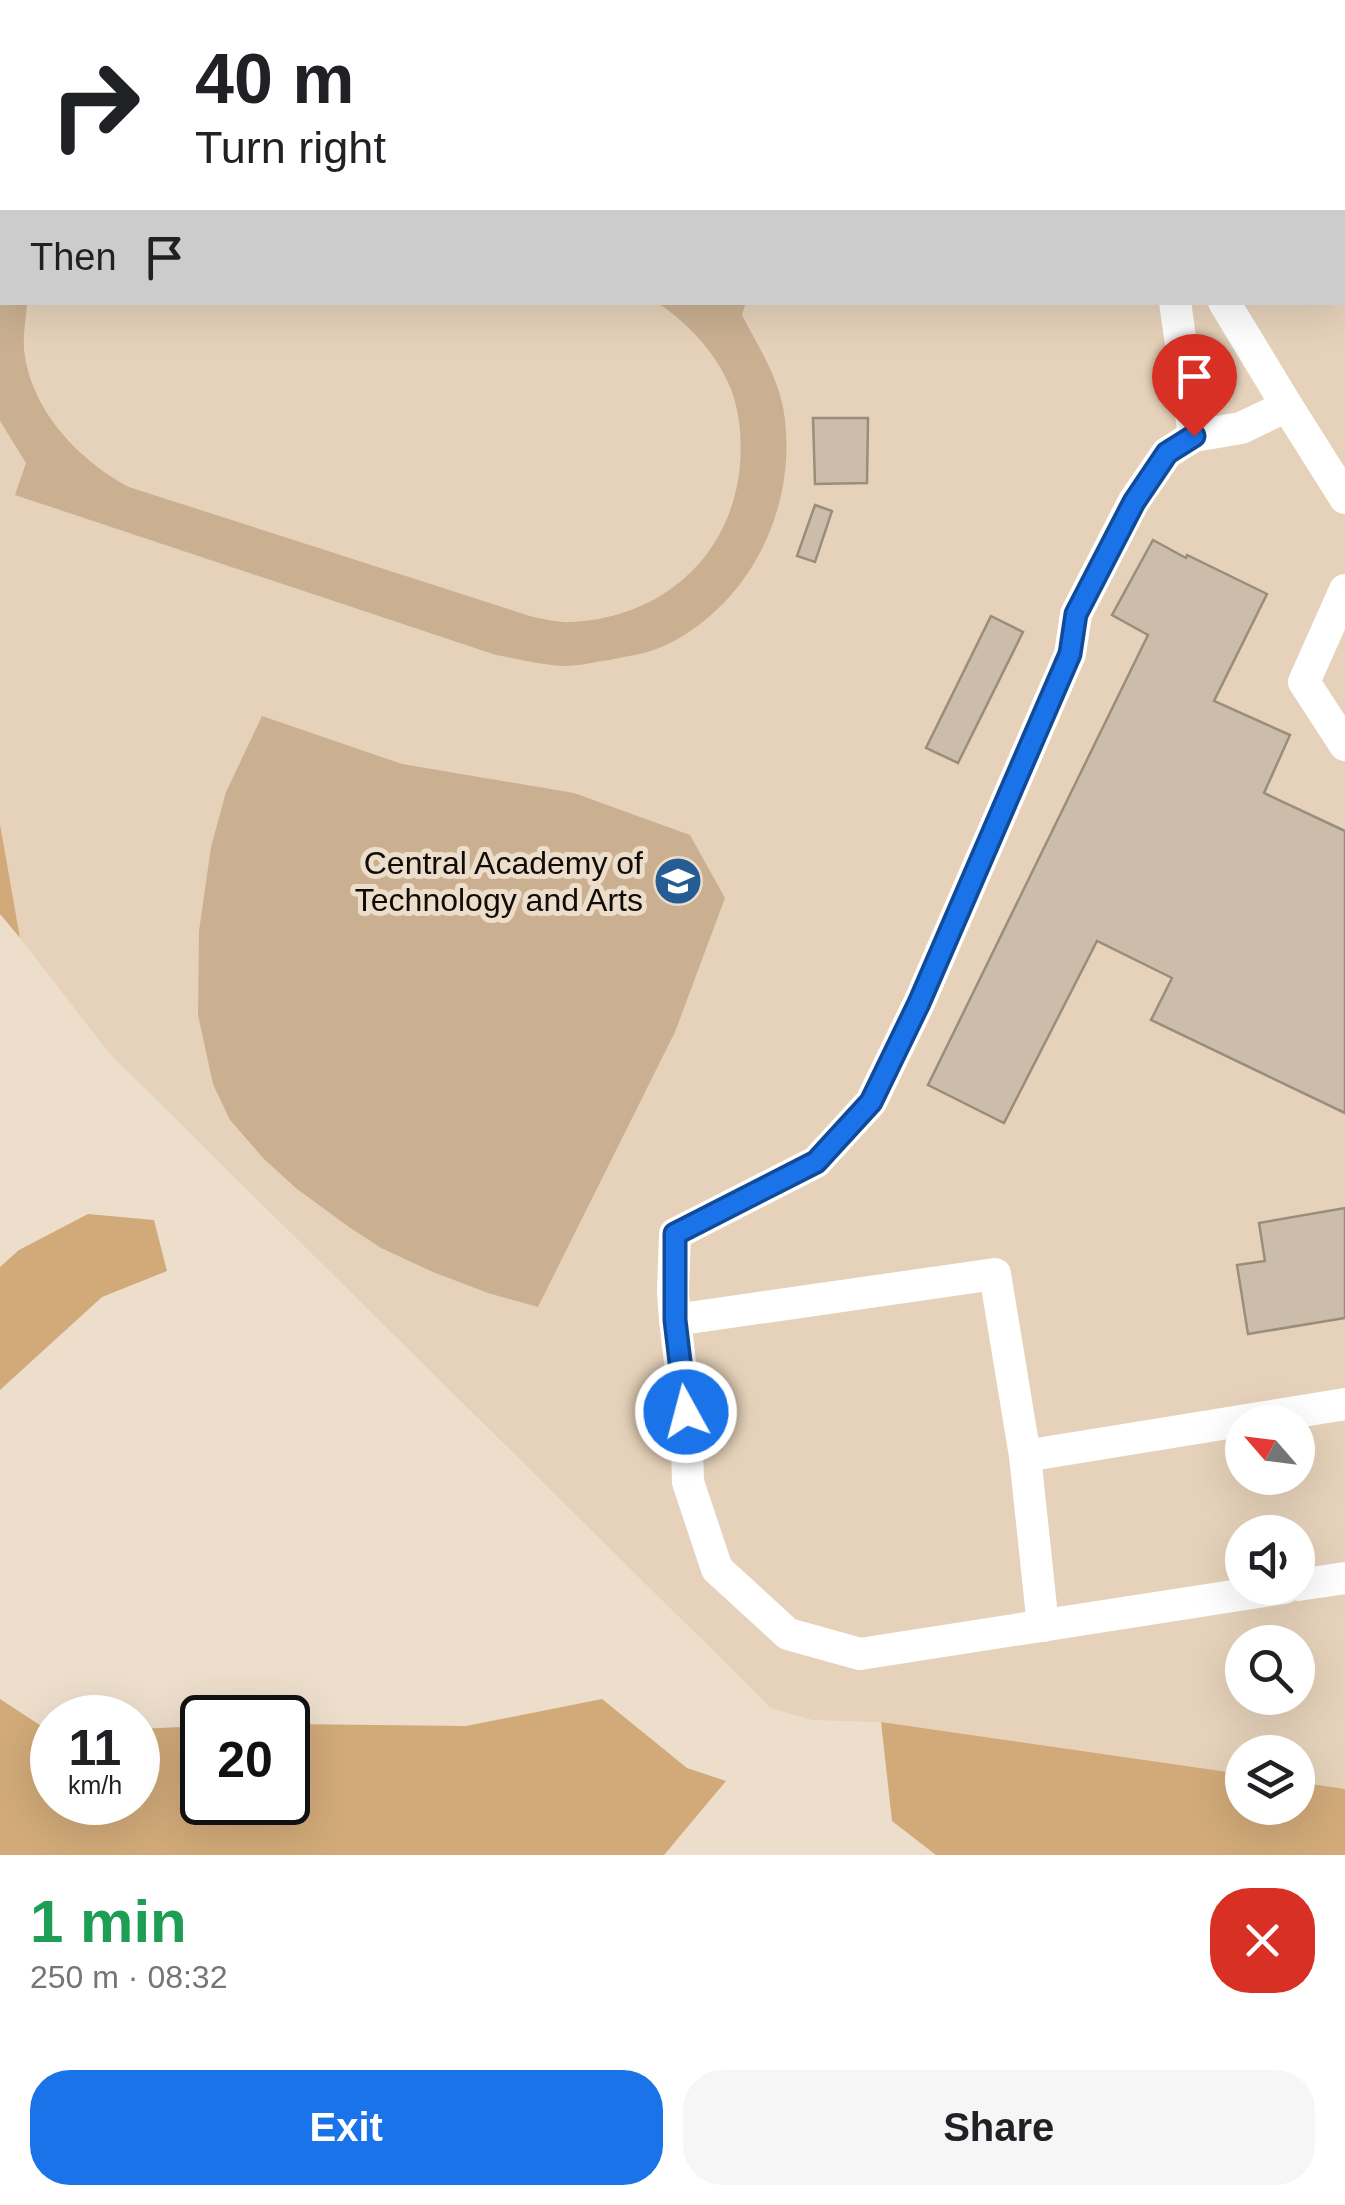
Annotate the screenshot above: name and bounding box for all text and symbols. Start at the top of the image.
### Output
icon: right [30,40,160,170]
text: 40 m [195,40,355,118]
text: Turn right [195,122,386,173]
icon: arrive [137,230,192,285]
text: Then [30,236,117,278]
pin [1152,334,1237,437]
icon: arrive [1167,349,1222,404]
place label: Central Academy of Technology and Arts [355,845,643,918]
school or university icon: Central Academy of Technology and Arts [652,855,704,907]
position arrow [634,1360,738,1464]
north arrow [1225,1405,1315,1495]
map controls [1225,1405,1315,1825]
button: sound [1225,1515,1315,1605]
button: search [1225,1625,1315,1715]
speed limit sign: 20 [180,1695,310,1825]
text: 11 [69,1720,121,1776]
button: layers [1225,1735,1315,1825]
text: km/h [68,1771,122,1799]
text: 1 min [30,1888,187,1955]
button: close [1210,1888,1315,1993]
text: 250 m · 08:32 [30,1959,227,1995]
button: Exit [30,2070,663,2185]
button: Share [683,2070,1315,2185]

